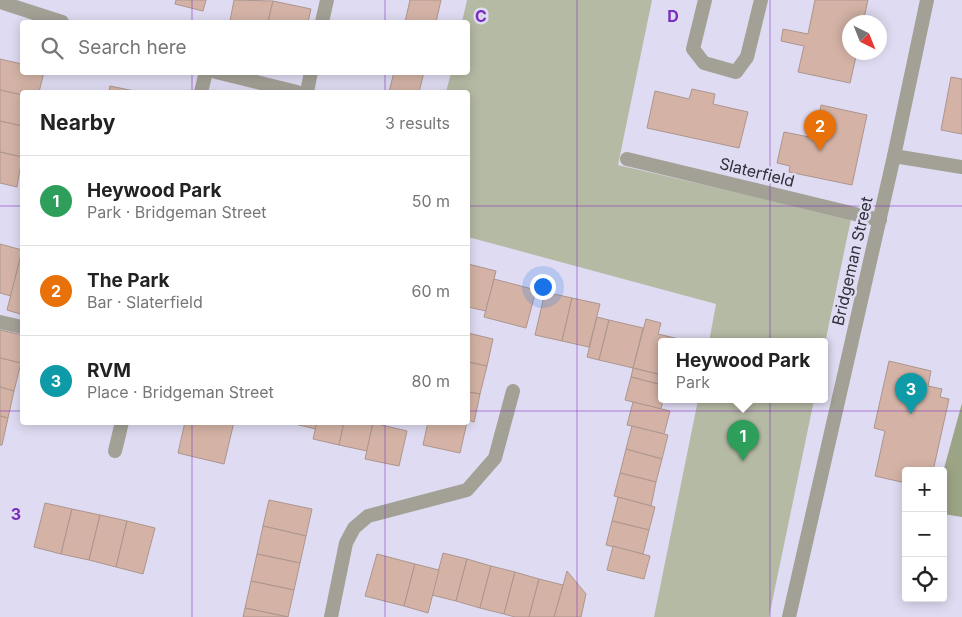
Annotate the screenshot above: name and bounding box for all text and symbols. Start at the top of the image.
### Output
text: C [475,6,487,26]
text: D [667,6,679,26]
north arrow [842,15,887,60]
search box [20,20,470,75]
icon: search [38,34,66,62]
text: Search here [78,36,187,59]
text: Nearby [40,110,115,135]
pin: 2 [804,110,836,151]
text: 3 results [385,113,450,133]
street label: Slaterfield [717,153,797,191]
text: Heywood Park [87,179,221,202]
text: 1 [53,191,59,211]
text: 50 m [412,191,450,211]
street label: Bridgeman Street [827,195,877,327]
text: Park · Bridgeman Street [87,202,267,222]
text: The Park [87,269,170,292]
your location [530,274,556,300]
text: 2 [51,281,61,301]
text: 60 m [411,281,450,301]
text: Bar · Slaterfield [87,292,203,312]
popup [658,338,828,403]
text: Heywood Park [676,349,810,372]
text: RVM [87,359,131,382]
text: 3 [51,371,61,391]
text: 80 m [411,371,450,391]
text: Park [676,372,710,392]
pin: 3 [895,373,927,414]
text: Place · Bridgeman Street [87,382,274,402]
pin: 1 [727,420,759,461]
map controls [902,467,947,602]
button: + [902,467,947,512]
text: 3 [11,504,21,524]
button: − [902,512,947,557]
button: locate [902,557,947,602]

